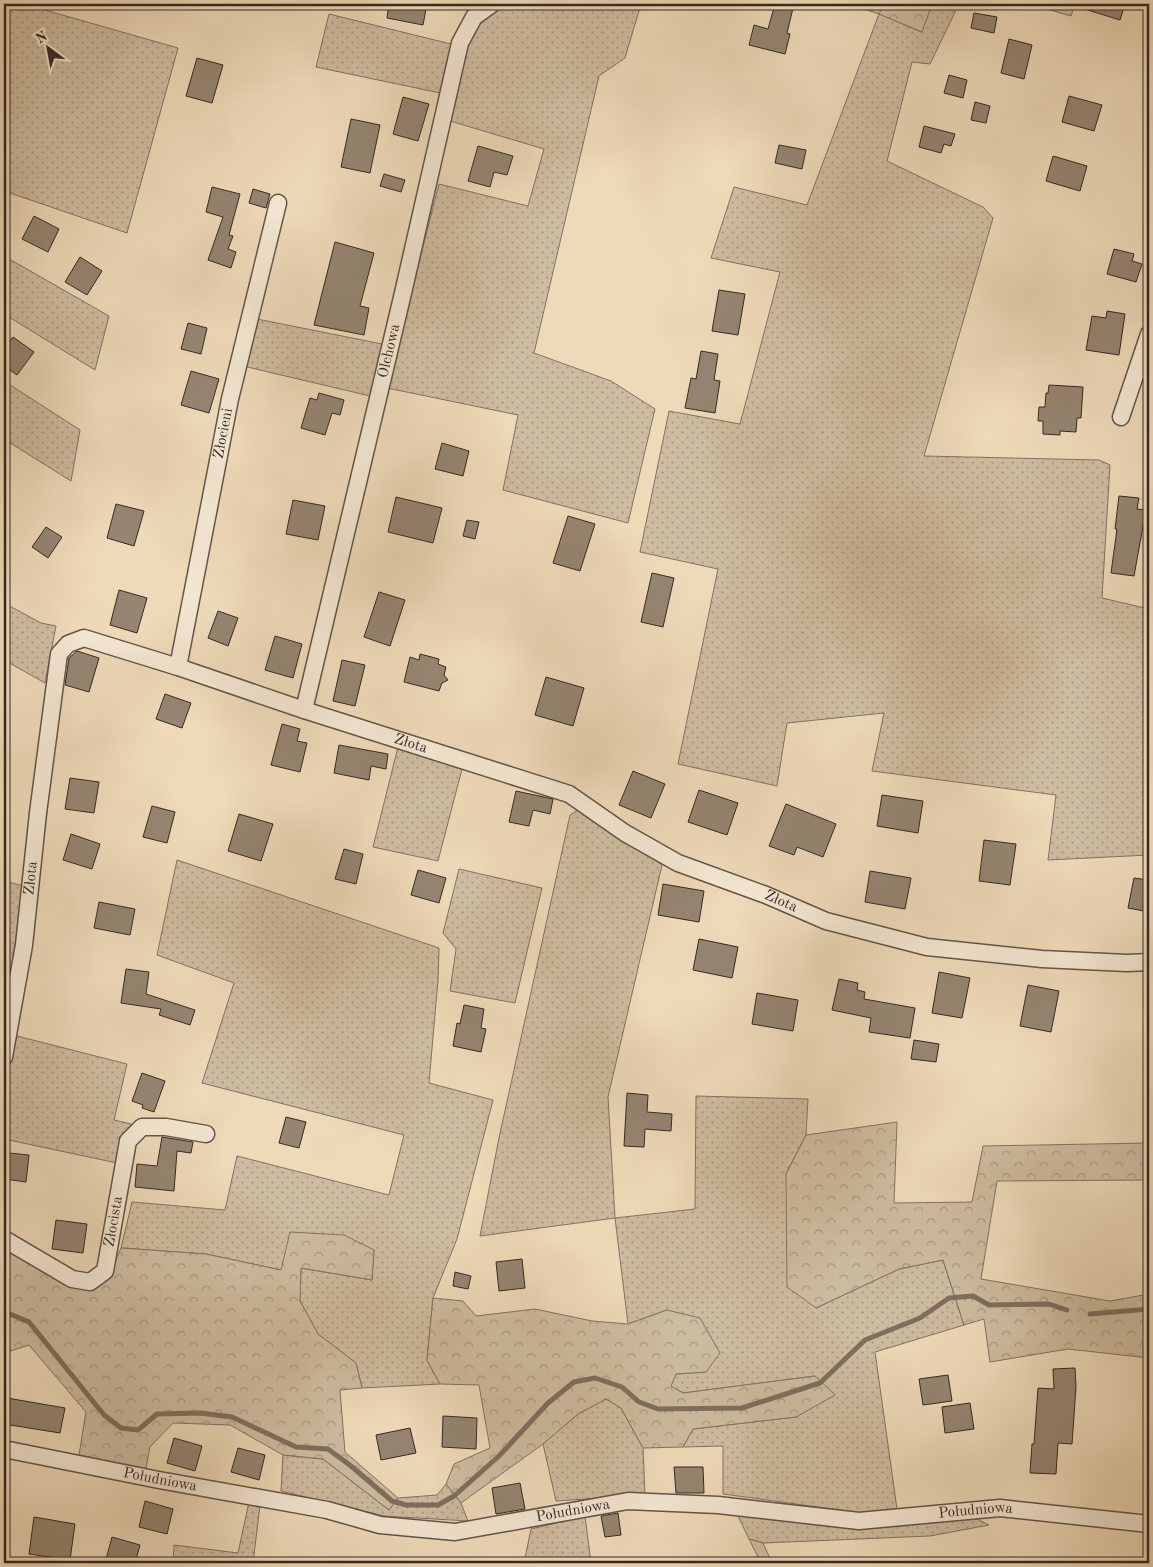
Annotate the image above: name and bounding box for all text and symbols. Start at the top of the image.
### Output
north arrow [22,22,72,72]
text: N [33,29,50,47]
street label: Olchowa [376,322,403,380]
street label: Złocieni [211,407,236,460]
street label: Złota [392,732,430,756]
street label: Złota [22,860,40,896]
street label: Złota [762,888,800,915]
street label: Złocista [102,1194,126,1248]
street label: Południowa [122,1465,199,1494]
street label: Południowa [535,1497,612,1525]
street label: Południowa [938,1500,1014,1521]

